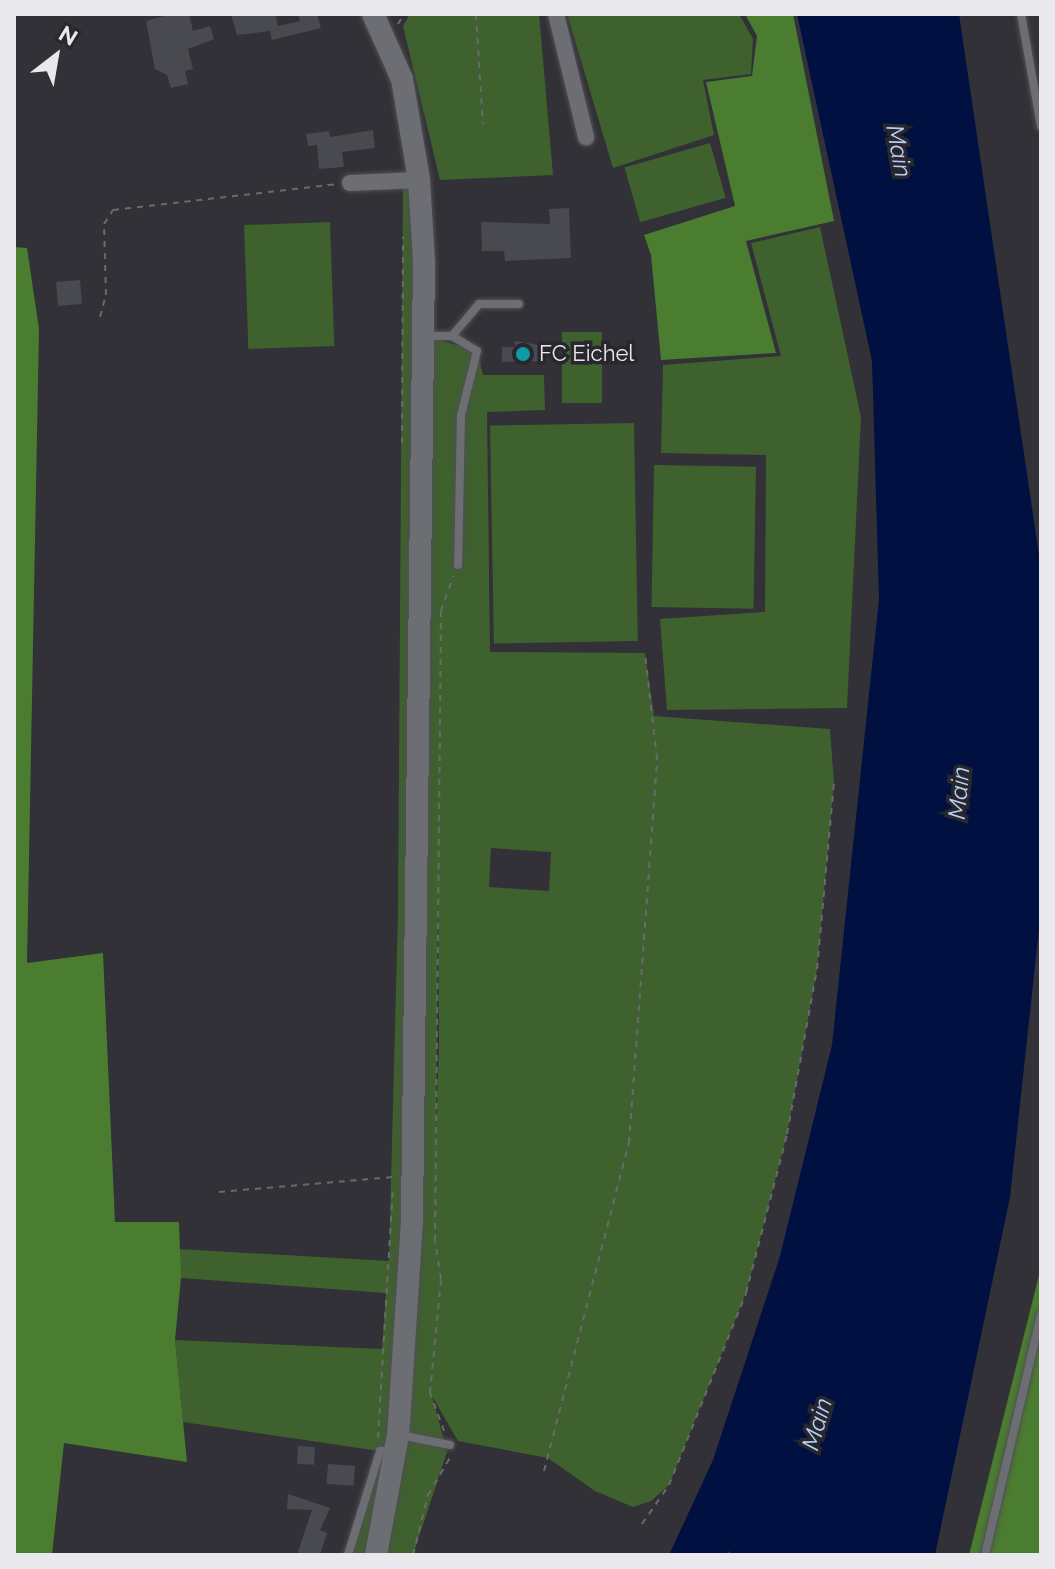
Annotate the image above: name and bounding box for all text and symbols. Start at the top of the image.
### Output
north arrow [16,16,96,96]
text: N [54,20,82,51]
water label: Main [880,122,918,180]
place label: FC Eichel [539,341,634,367]
marker: FC Eichel [514,345,532,363]
water label: Main [942,765,976,821]
water label: Main [796,1395,838,1453]

